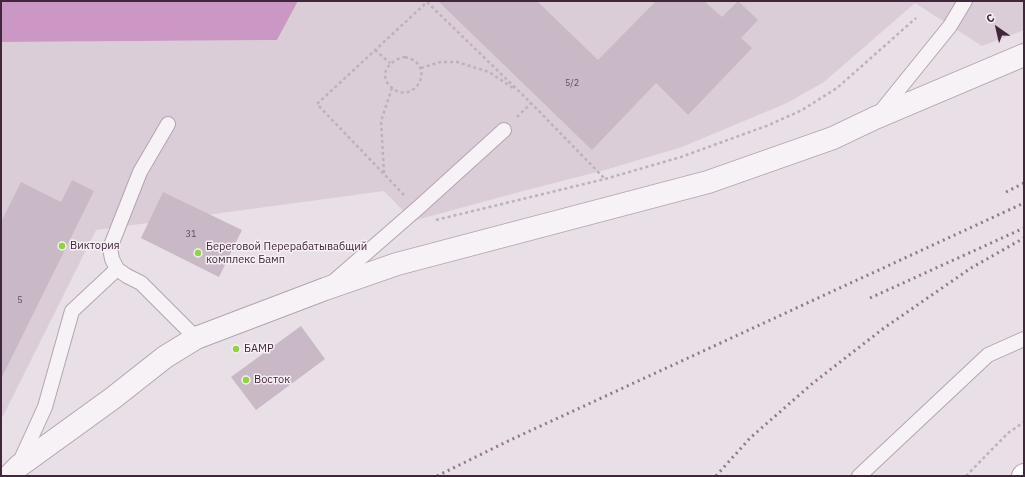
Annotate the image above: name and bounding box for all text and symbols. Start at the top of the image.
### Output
north arrow [977,8,1017,48]
text: С [983,10,997,26]
house number: 5/2 [565,78,579,88]
house number: 31 [186,229,196,239]
place label: Виктория [70,239,120,253]
place label: Береговой Перерабатывабщий комплекс Бамп [206,240,367,266]
marker: Виктория [57,241,67,251]
marker: Береговой Перерабатывабщий комплекс Бамп [193,248,203,258]
house number: 5 [17,295,23,305]
place label: БАМР [244,342,274,356]
marker: БАМР [231,344,241,354]
place label: Восток [254,373,290,387]
marker: Восток [241,375,251,385]

